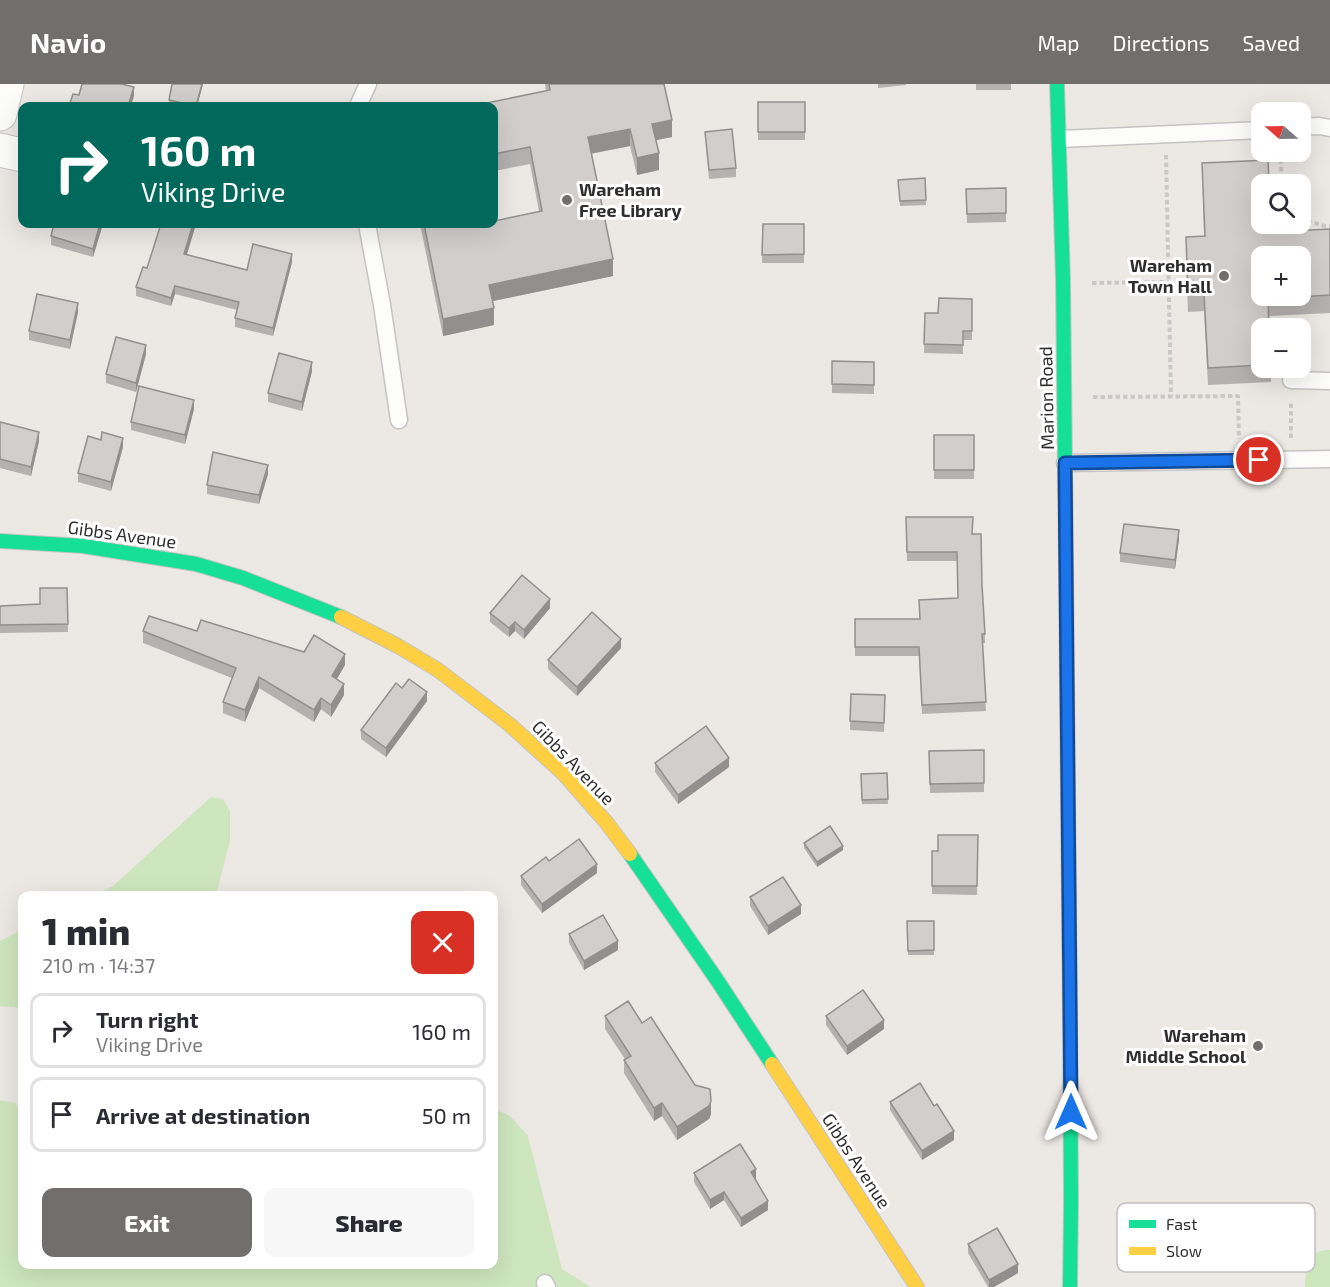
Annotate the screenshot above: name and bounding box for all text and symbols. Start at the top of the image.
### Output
text: Navio [30,25,106,59]
text: Map [1037,30,1080,55]
text: Directions [1113,30,1209,55]
text: Saved [1242,30,1300,55]
north arrow [1251,102,1311,162]
map controls [1251,102,1311,378]
text: 160 m [141,124,257,174]
icon: right [42,126,120,204]
button: search [1251,174,1311,234]
text: Viking Drive [141,175,285,207]
place label: Wareham Free Library [579,178,682,221]
marker: Wareham Free Library [560,193,574,207]
button: + [1251,246,1311,306]
place label: Wareham Town Hall [1128,254,1212,297]
marker: Wareham Town Hall [1217,269,1231,283]
button: − [1251,318,1311,378]
street label: Marion Road [1034,346,1058,450]
pin [1233,434,1284,485]
icon: arrive [1242,443,1275,476]
street label: Gibbs Avenue [66,516,178,553]
street label: Gibbs Avenue [528,715,620,809]
text: 1 min [42,909,130,952]
button: close [411,911,474,974]
text: 210 m · 14:37 [42,953,155,977]
text: Turn right [96,1006,198,1032]
icon: right [45,1014,78,1047]
text: 160 m [412,1018,471,1044]
place label: Wareham Middle School [1125,1024,1246,1067]
text: Viking Drive [96,1032,203,1056]
marker: Wareham Middle School [1251,1039,1265,1053]
position arrow [1039,1080,1103,1144]
icon: arrive [45,1098,78,1131]
text: Arrive at destination [96,1102,310,1128]
text: 50 m [422,1102,471,1128]
street label: Gibbs Avenue [818,1109,896,1212]
button: Exit [42,1188,252,1257]
button: Share [264,1188,474,1257]
legend [1117,1203,1315,1272]
text: Fast [1166,1214,1197,1233]
text: Slow [1166,1241,1202,1260]

